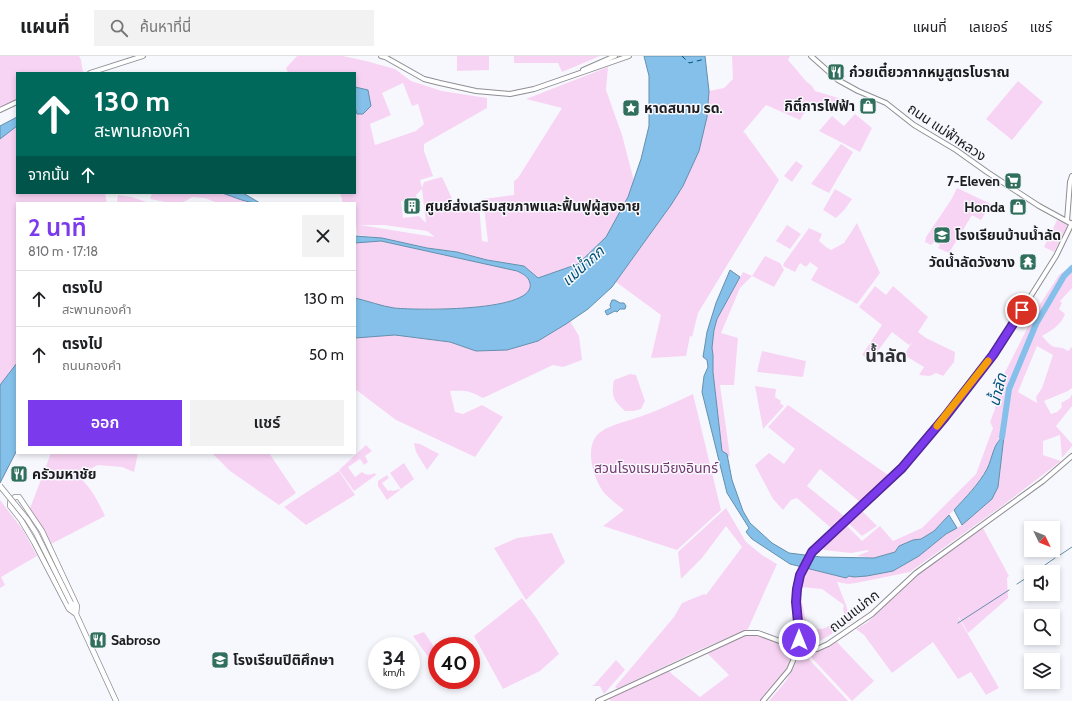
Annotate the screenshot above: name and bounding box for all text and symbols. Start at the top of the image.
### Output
search box [94,10,374,46]
text: แผนที่ [20,15,70,38]
icon: search [108,17,130,39]
text: ค้นหาที่นี่ [140,18,191,36]
text: แผนที่ [913,18,947,36]
text: เลเยอร์ [969,18,1008,36]
text: แชร์ [1030,18,1052,36]
restaurant icon: ก๋วยเตี๋ยวกากหมูสูตรโบราณ [826,62,846,82]
place label: ก๋วยเตี๋ยวกากหมูสูตรโบราณ [849,62,1010,82]
text: 130 m [94,84,170,118]
icon: ahead [28,88,80,140]
shop icon: กิติ์การไฟฟ้า [858,96,878,116]
place label: กิติ์การไฟฟ้า [784,97,855,115]
place icon: หาดสนาม รด. [621,98,641,118]
place label: หาดสนาม รด. [644,99,723,117]
street label: ถนน แม่ฟ้าหลวง [904,99,990,165]
text: สะพานกองคำ [94,120,190,142]
icon: ahead [77,164,99,186]
text: จากนั้น [28,166,69,184]
supermarket icon: 7-Eleven [1003,171,1023,191]
place label: 7-Eleven [947,172,1000,190]
building icon: ศูนย์ส่งเสริมสุขภาพและฟื้นฟูผู้สูงอายุ [402,196,422,216]
place label: ศูนย์ส่งเสริมสุขภาพและฟื้นฟูผู้สูงอายุ [425,196,640,216]
shop icon: Honda [1008,197,1028,217]
place label: Honda [964,198,1005,216]
text: 2 นาที [28,213,87,242]
button: close [302,215,344,257]
school or university icon: โรงเรียนบ้านน้ำลัด [932,225,952,245]
place label: โรงเรียนบ้านน้ำลัด [955,225,1061,244]
water label: แม่น้ำกก [557,240,609,290]
text: 810 m · 17:18 [28,243,98,259]
place label: วัดน้ำลัดวังซาง [929,252,1015,271]
temple icon: วัดน้ำลัดวังซาง [1018,252,1038,272]
text: ตรงไป [62,279,103,297]
icon: ahead [28,288,50,310]
text: 130 m [304,290,344,308]
pin [1005,293,1039,327]
icon: arrive [1011,299,1033,321]
text: สะพานกองคำ [62,301,132,317]
text: ตรงไป [62,335,103,353]
district label: น้ำลัด [865,343,907,367]
icon: ahead [28,344,50,366]
text: 50 m [309,346,344,364]
text: ถนนกองคำ [62,357,121,373]
water label: น้ำลัด [983,371,1011,408]
button: ออก [28,400,182,446]
button: แชร์ [190,400,344,446]
park label: สวนโรงแรมเวียงอินทร์ [594,459,719,477]
restaurant icon: ครัวมหาชัย [9,464,29,484]
place label: ครัวมหาชัย [32,465,96,483]
north arrow [1024,521,1060,557]
map controls [1024,521,1060,689]
button: sound [1024,565,1060,601]
street label: ถนนแม่กก [825,586,883,636]
button: search [1024,609,1060,645]
position arrow [778,619,820,661]
restaurant icon: Sabroso [88,630,108,650]
place label: Sabroso [111,631,160,649]
speed limit sign: 40 [428,637,480,689]
text: 34 [382,646,406,670]
school or university icon: โรงเรียนปิติศึกษา [210,650,230,670]
place label: โรงเรียนปิติศึกษา [233,651,334,669]
button: layers [1024,653,1060,689]
text: km/h [383,666,405,679]

